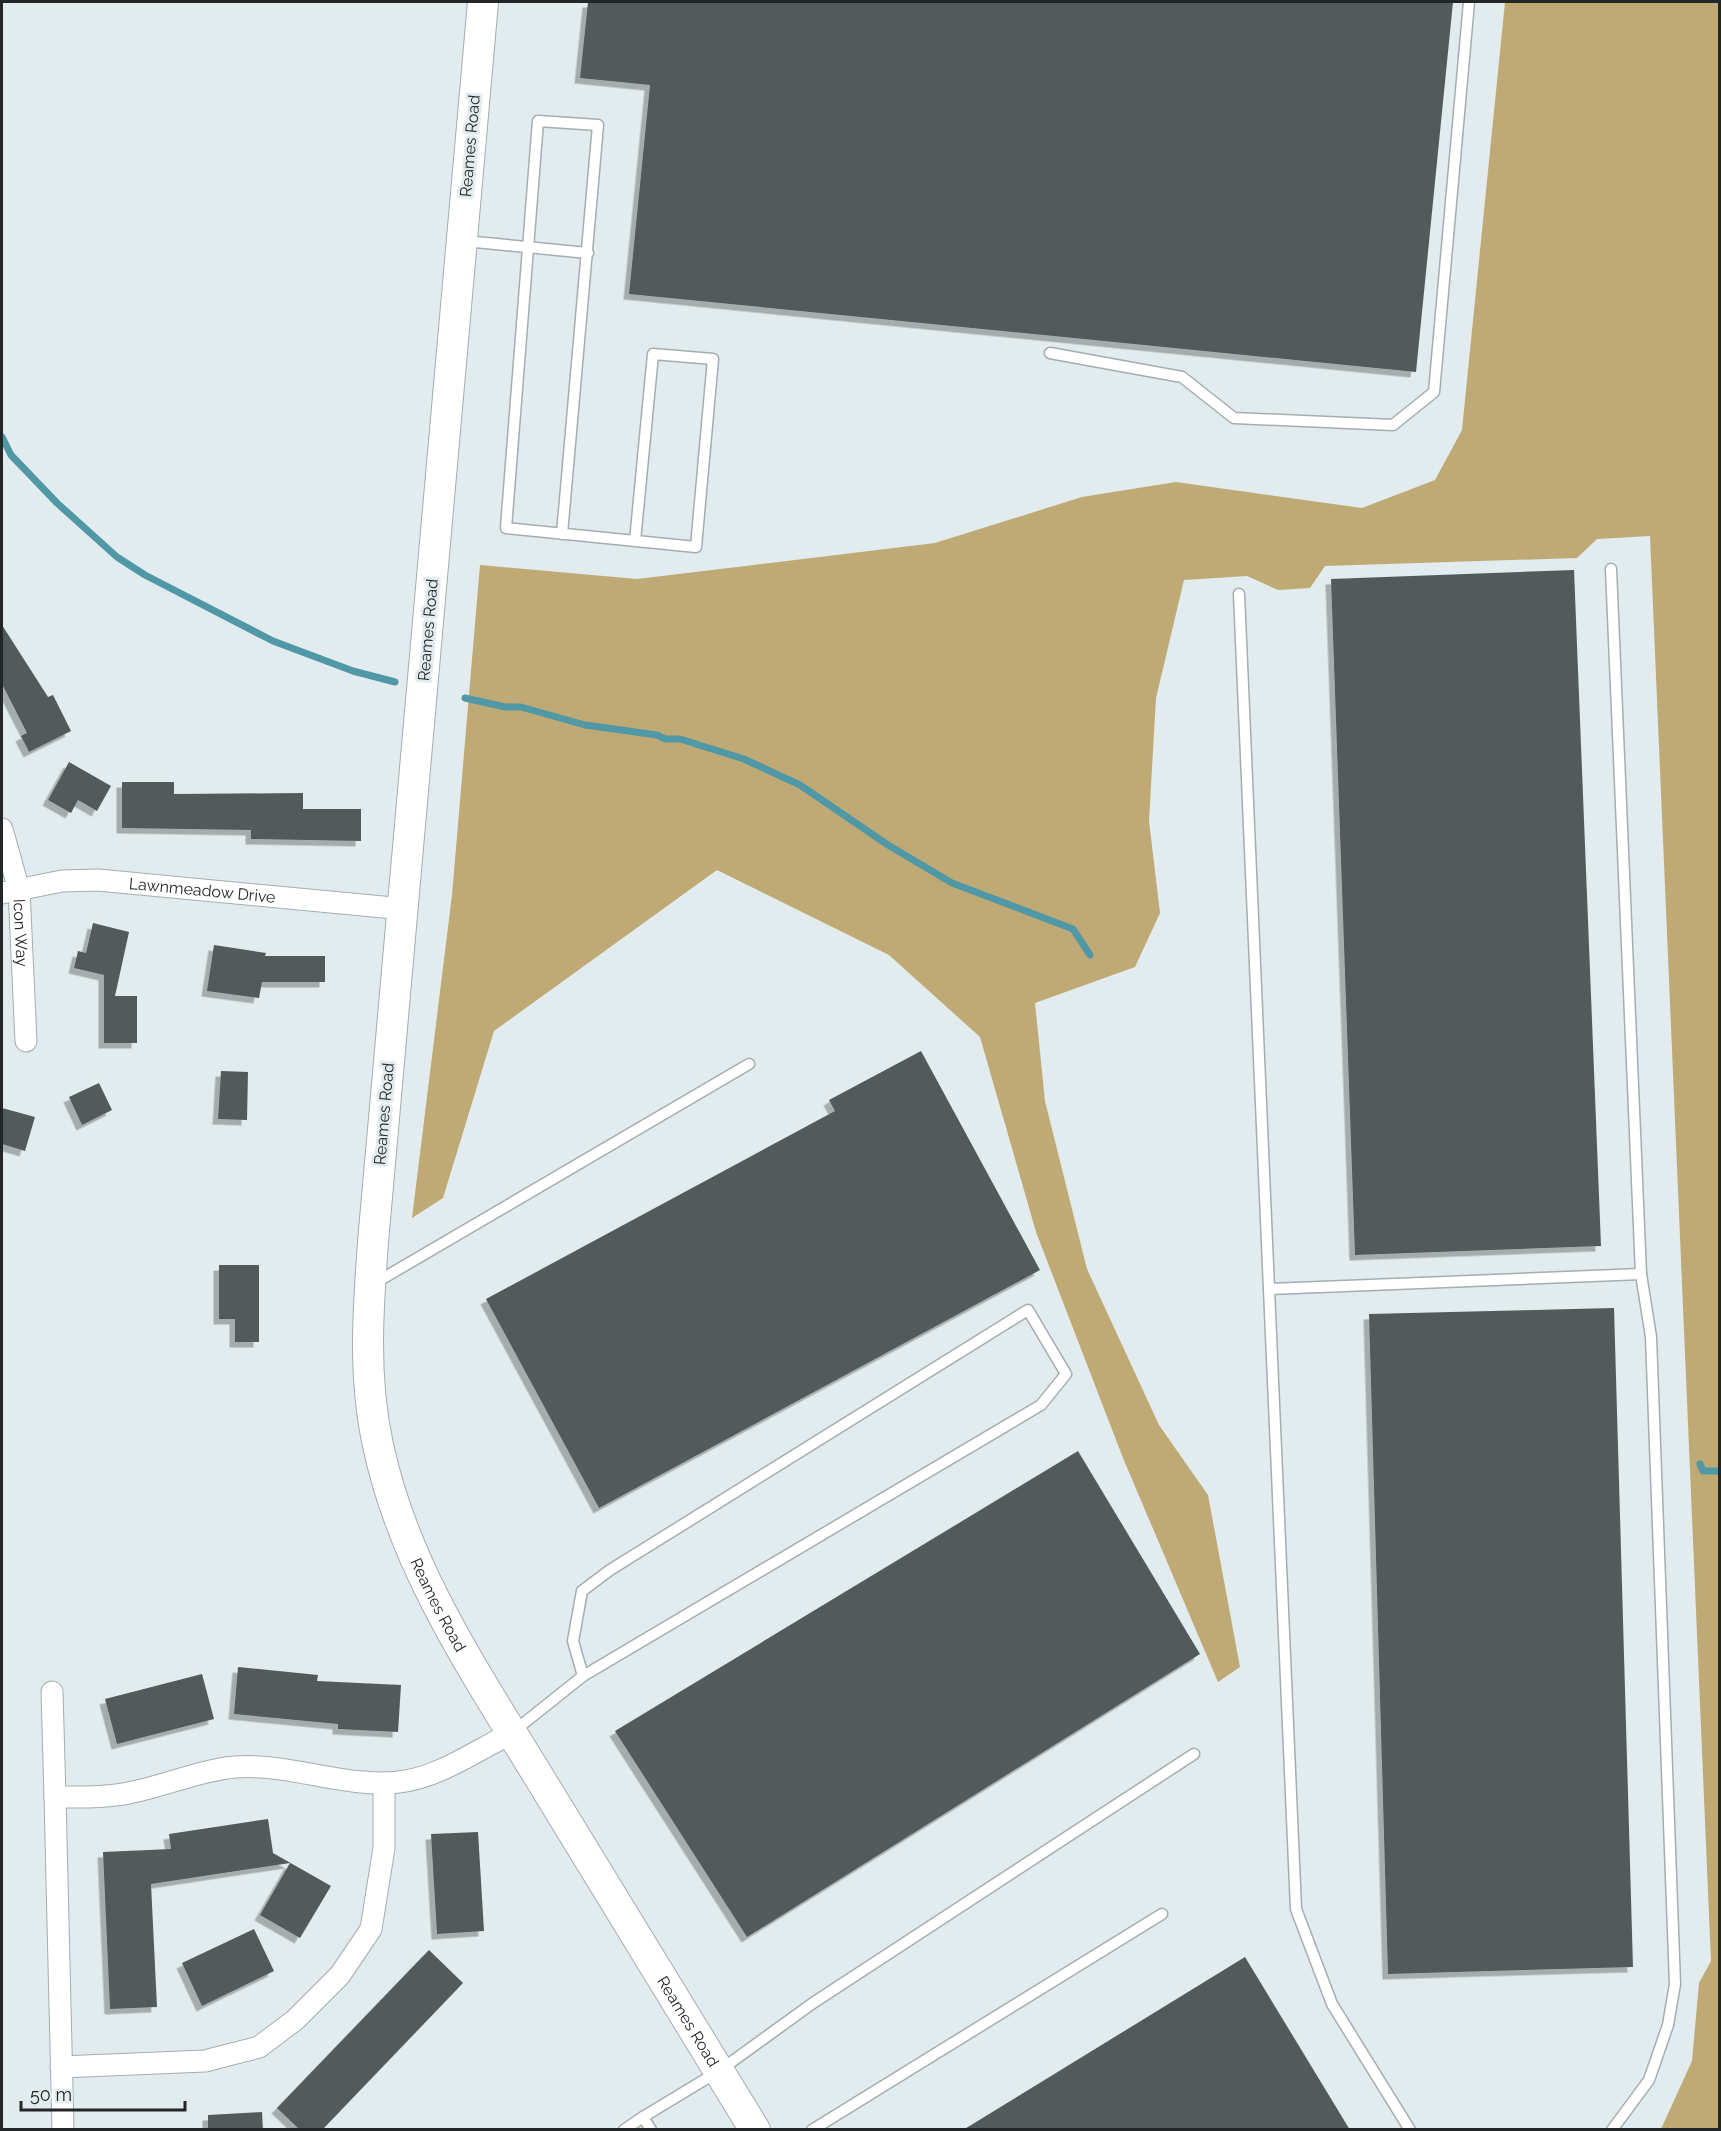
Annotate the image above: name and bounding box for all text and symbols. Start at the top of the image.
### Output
street label: Reames Road [456,94,484,198]
street label: Reames Road [414,578,442,682]
street label: Lawnmeadow Drive [128,873,276,906]
street label: Icon Way [10,898,32,967]
street label: Reames Road [370,1062,398,1166]
street label: Reames Road [407,1555,470,1655]
street label: Reames Road [654,1973,723,2070]
scale bar [21,2074,184,2112]
text: 50 m [30,2084,72,2105]

